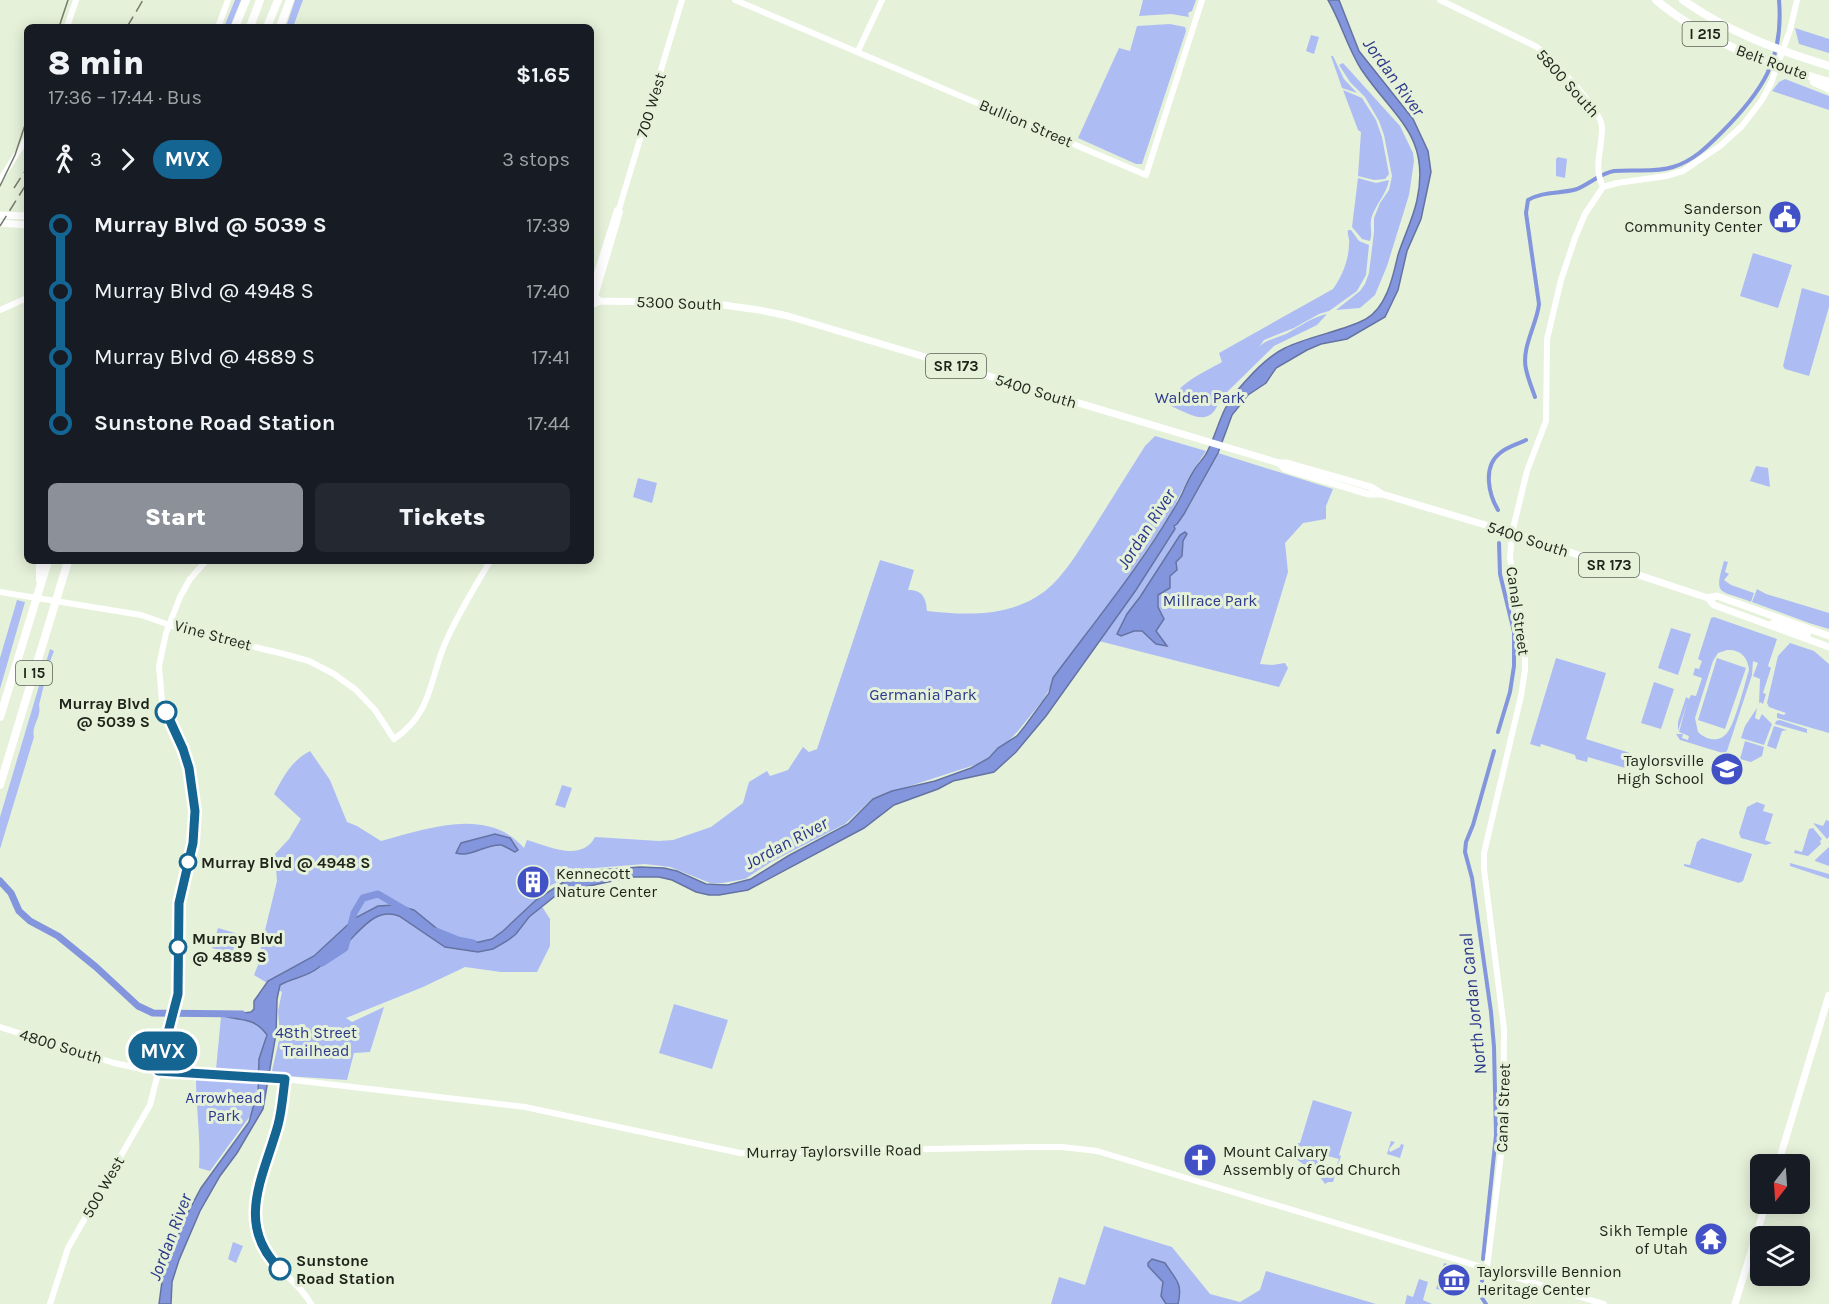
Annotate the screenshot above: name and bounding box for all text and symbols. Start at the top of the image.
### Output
road number: I 215 [1682,22,1728,46]
water label: Jordan River [1358,34,1430,121]
street label: Belt Route [1734,40,1810,84]
text: 8 min [48,44,144,82]
street label: 5800 South [1532,45,1604,121]
text: $1.65 [516,62,570,88]
street label: 700 West [632,70,670,140]
text: 17:36 – 17:44 · Bus [48,86,202,109]
street label: Bullion Street [977,95,1075,151]
icon: walk [48,143,81,176]
icon: forward [111,143,144,176]
text: MVX [165,147,210,171]
text: 3 [90,148,102,171]
text: 3 stops [502,148,570,171]
place label: Sanderson Community Center [1624,199,1762,236]
public building icon: Sanderson Community Center [1767,199,1803,235]
text: Murray Blvd @ 5039 S [94,212,327,238]
text: 17:39 [526,214,570,237]
text: Murray Blvd @ 4948 S [94,278,314,304]
text: 17:40 [526,280,570,303]
street label: 5300 South [636,292,722,314]
text: Murray Blvd @ 4889 S [94,344,315,370]
text: 17:41 [532,346,570,369]
road number: SR 173 [926,354,986,378]
street label: 5400 South [993,370,1079,412]
park label: Walden Park [1155,388,1245,407]
text: Sunstone Road Station [94,410,335,436]
text: 17:44 [527,412,570,435]
button: Start [48,483,303,552]
button: Tickets [315,483,570,552]
water label: Jordan River [1112,484,1181,573]
street label: 5400 South [1485,517,1571,561]
road number: SR 173 [1579,553,1639,577]
street label: Canal Street [1502,565,1534,657]
park label: Millrace Park [1163,591,1257,610]
street label: Vine Street [172,616,254,654]
road number: I 15 [16,661,52,685]
park label: Germania Park [869,685,977,704]
place label: Murray Blvd @ 5039 S [59,694,150,731]
marker: Murray Blvd @ 5039 S [155,701,177,723]
place label: Taylorsville High School [1616,751,1704,788]
school or university icon: Taylorsville High School [1709,751,1745,787]
water label: Jordan River [741,811,832,874]
marker: Murray Blvd @ 4948 S [179,853,197,871]
place label: Murray Blvd @ 4948 S [201,853,370,872]
building icon: Kennecott Nature Center [515,864,551,900]
place label: Kennecott Nature Center [556,864,657,901]
place label: Murray Blvd @ 4889 S [192,929,283,966]
water label: North Jordan Canal [1455,932,1491,1076]
marker: Murray Blvd @ 4889 S [169,938,187,956]
park label: 48th Street Trailhead [275,1023,357,1060]
street label: 4800 South [17,1024,105,1068]
line badge: MVX [128,1032,198,1070]
text: MVX [140,1039,186,1063]
street label: Canal Street [1492,1063,1514,1153]
park label: Arrowhead Park [185,1088,263,1125]
street label: Murray Taylorsville Road [746,1140,922,1162]
church icon: Mount Calvary Assembly of God Church [1182,1142,1218,1178]
place label: Mount Calvary Assembly of God Church [1223,1142,1401,1179]
street label: 500 West [78,1153,128,1221]
north arrow [1750,1154,1810,1214]
map controls [1750,1154,1810,1286]
water label: Jordan River [143,1190,197,1284]
place label: Sikh Temple of Utah [1599,1221,1688,1258]
temple icon: Sikh Temple of Utah [1693,1221,1729,1257]
button: layers [1750,1226,1810,1286]
place label: Sunstone Road Station [296,1251,395,1288]
marker: Sunstone Road Station [269,1258,291,1280]
museum icon: Taylorsville Bennion Heritage Center [1436,1262,1472,1298]
place label: Taylorsville Bennion Heritage Center [1477,1262,1622,1299]

